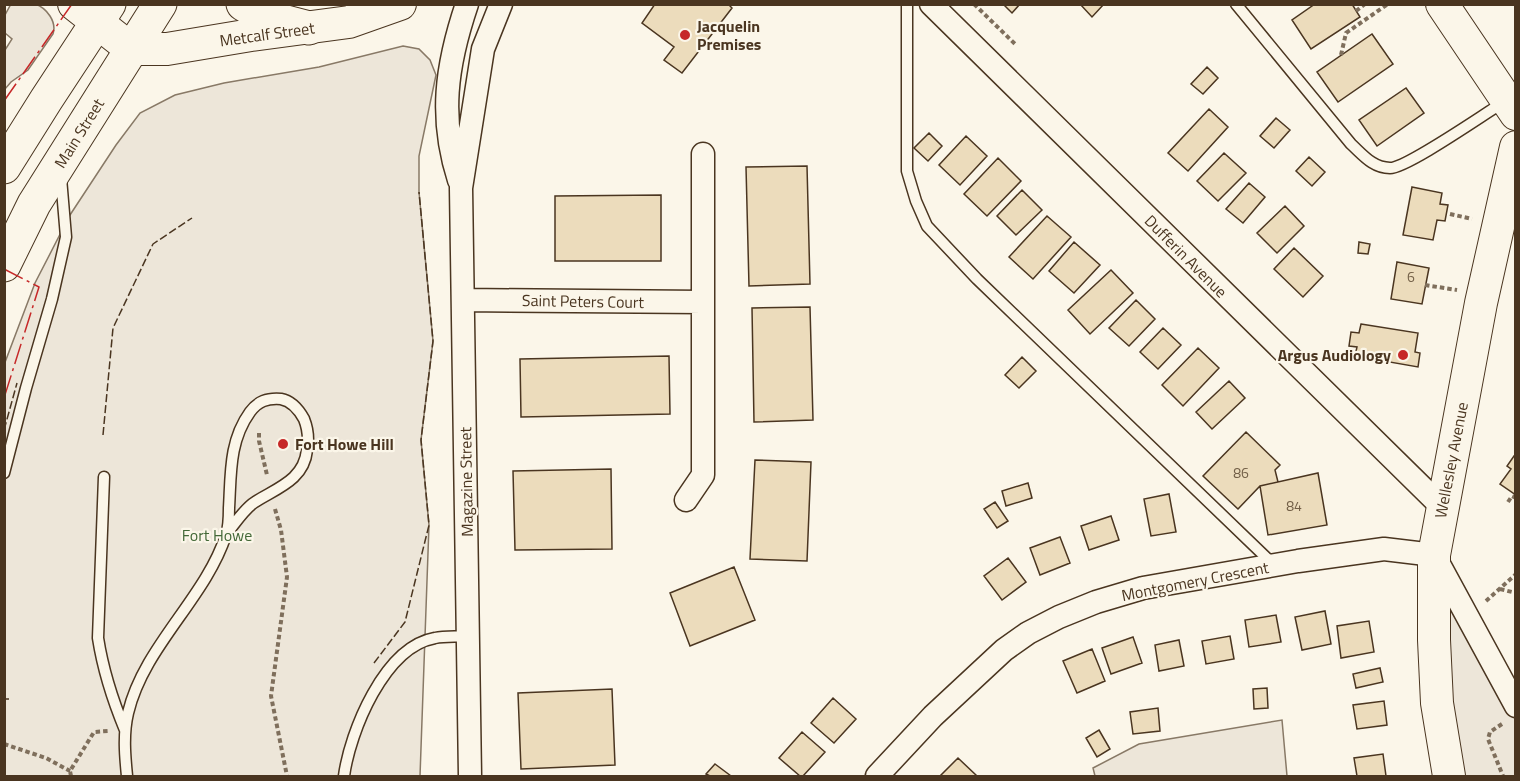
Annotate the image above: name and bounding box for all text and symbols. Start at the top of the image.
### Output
place label: Jacquelin Premises [697,14,761,56]
street label: Metcalf Street [218,15,316,53]
marker: Jacquelin Premises [678,28,692,42]
street label: Main Street [48,93,110,173]
street label: Dufferin Avenue [1139,209,1233,303]
house number: 6 [1407,266,1415,287]
street label: Saint Peters Court [522,288,645,314]
place label: Argus Audiology [1278,343,1391,367]
marker: Argus Audiology [1396,348,1410,362]
street label: Wellesley Avenue [1428,400,1474,520]
street label: Magazine Street [453,426,479,537]
place label: Fort Howe Hill [295,432,394,456]
marker: Fort Howe Hill [276,437,290,451]
house number: 86 [1233,462,1249,483]
house number: 84 [1286,495,1302,516]
park label: Fort Howe [182,523,252,547]
street label: Montgomery Crescent [1119,555,1271,607]

